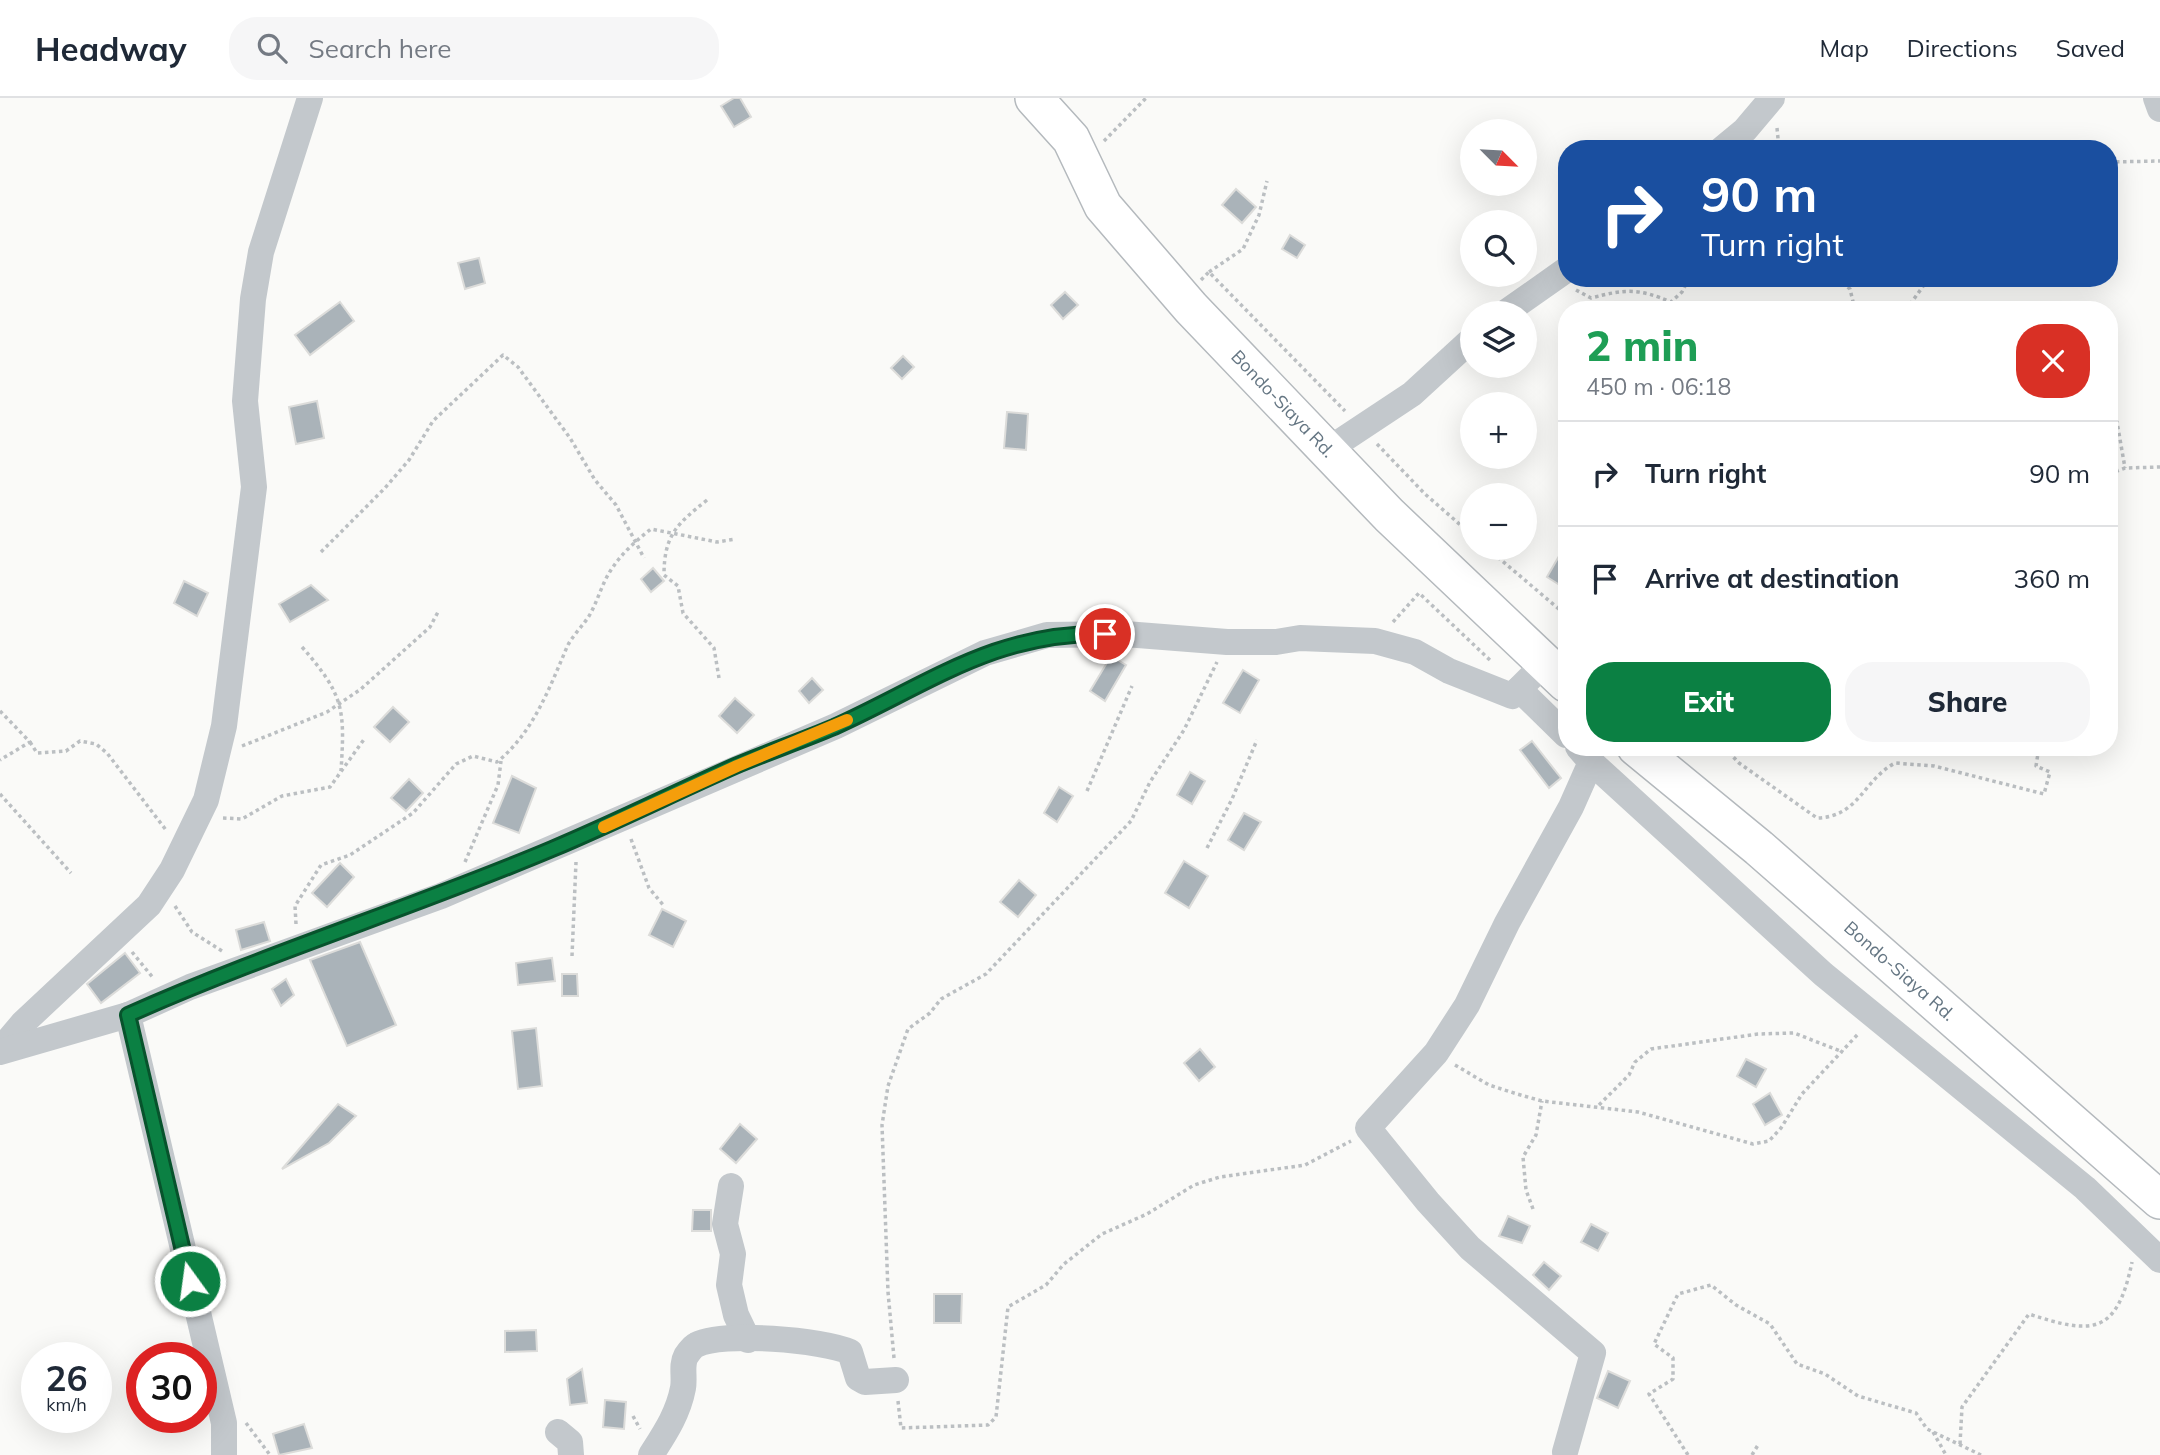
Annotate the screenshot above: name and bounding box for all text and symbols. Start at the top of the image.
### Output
search box [229,17,719,80]
text: Headway [35,28,187,69]
icon: search [253,29,291,67]
text: Search here [309,32,451,65]
text: Map [1819,33,1869,63]
text: Directions [1907,33,2018,63]
text: Saved [2056,33,2125,63]
north arrow [1460,119,1536,196]
map controls [1460,119,1537,560]
text: 90 m [1701,163,1817,224]
icon: right [1586,168,1677,259]
button: search [1460,210,1537,287]
text: Turn right [1701,224,1844,264]
button: layers [1460,301,1537,378]
text: 2 min [1586,319,1699,372]
button: close [2016,324,2090,398]
street label: Bondo-Siaya Rd. [1226,345,1340,462]
text: 450 m · 06:18 [1586,372,1731,401]
button: + [1460,392,1537,469]
icon: right [1586,455,1624,493]
text: Turn right [1645,457,1766,490]
text: 90 m [2029,457,2090,490]
button: − [1460,483,1537,560]
icon: arrive [1586,560,1624,598]
text: Arrive at destination [1645,562,1900,595]
text: 360 m [2014,562,2090,595]
pin [1075,604,1135,664]
icon: arrive [1086,615,1124,653]
button: Exit [1586,662,1831,742]
button: Share [1845,662,2090,742]
street label: Bondo-Siaya Rd. [1839,916,1960,1026]
position arrow [153,1244,227,1318]
speed limit sign: 30 [126,1342,217,1433]
text: 26 [45,1356,88,1400]
text: km/h [46,1393,87,1416]

